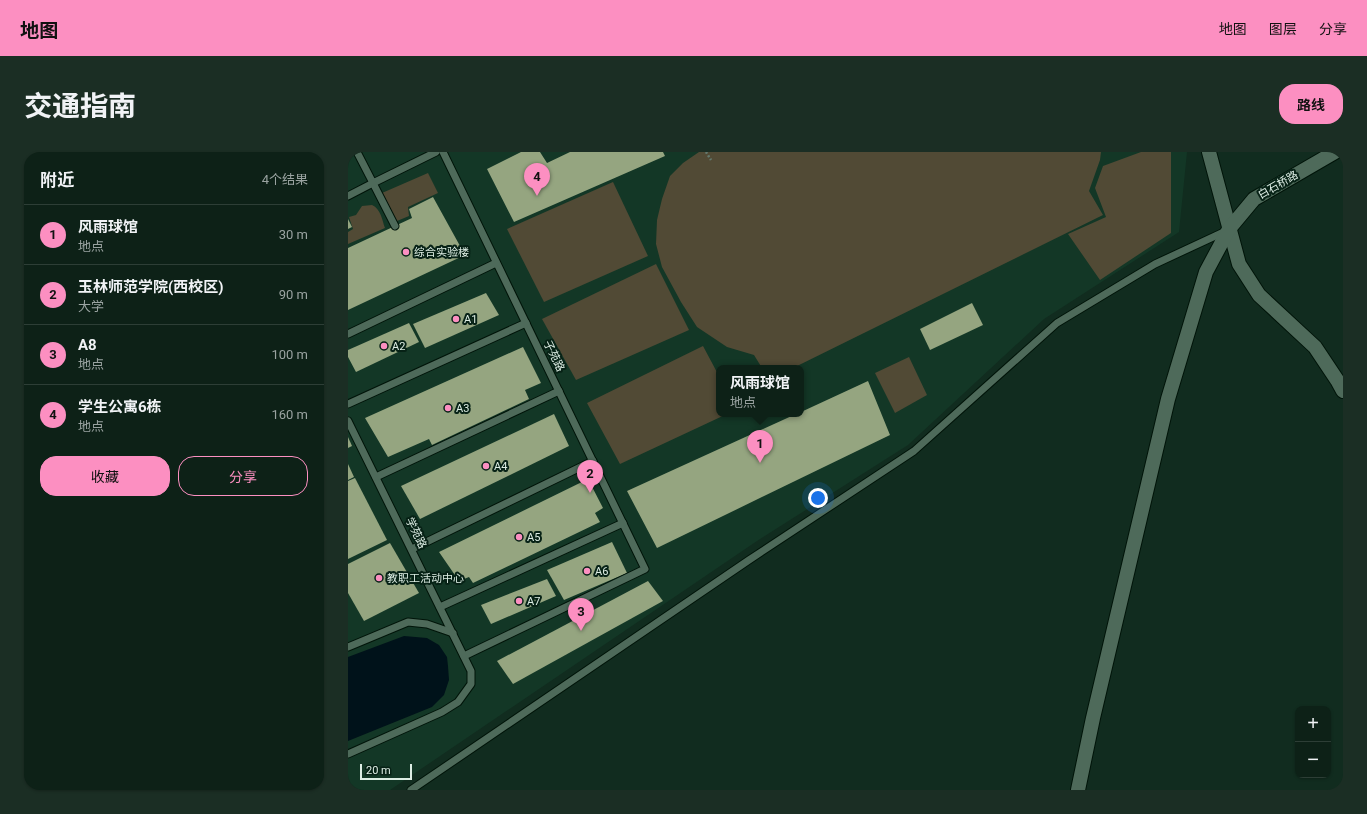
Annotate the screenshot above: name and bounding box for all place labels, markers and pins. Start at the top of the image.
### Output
pin: 4 [524,163,550,196]
place label: 综合实验楼 [414,246,469,259]
marker: 综合实验楼 [401,247,411,257]
place label: A1 [464,313,477,326]
marker: A1 [451,314,461,324]
place label: A2 [392,340,405,353]
marker: A2 [379,341,389,351]
place label: A3 [456,402,469,415]
marker: A3 [443,403,453,413]
pin: 1 [747,430,773,463]
place label: A4 [494,460,507,473]
pin: 2 [577,460,603,493]
marker: A4 [481,461,491,471]
place label: A5 [527,531,540,544]
marker: A5 [514,532,524,542]
place label: A6 [595,565,608,578]
marker: A6 [582,566,592,576]
place label: 教职工活动中心 [387,572,464,585]
marker: 教职工活动中心 [374,573,384,583]
place label: A7 [527,595,540,608]
marker: A7 [514,596,524,606]
pin: 3 [568,598,594,631]

